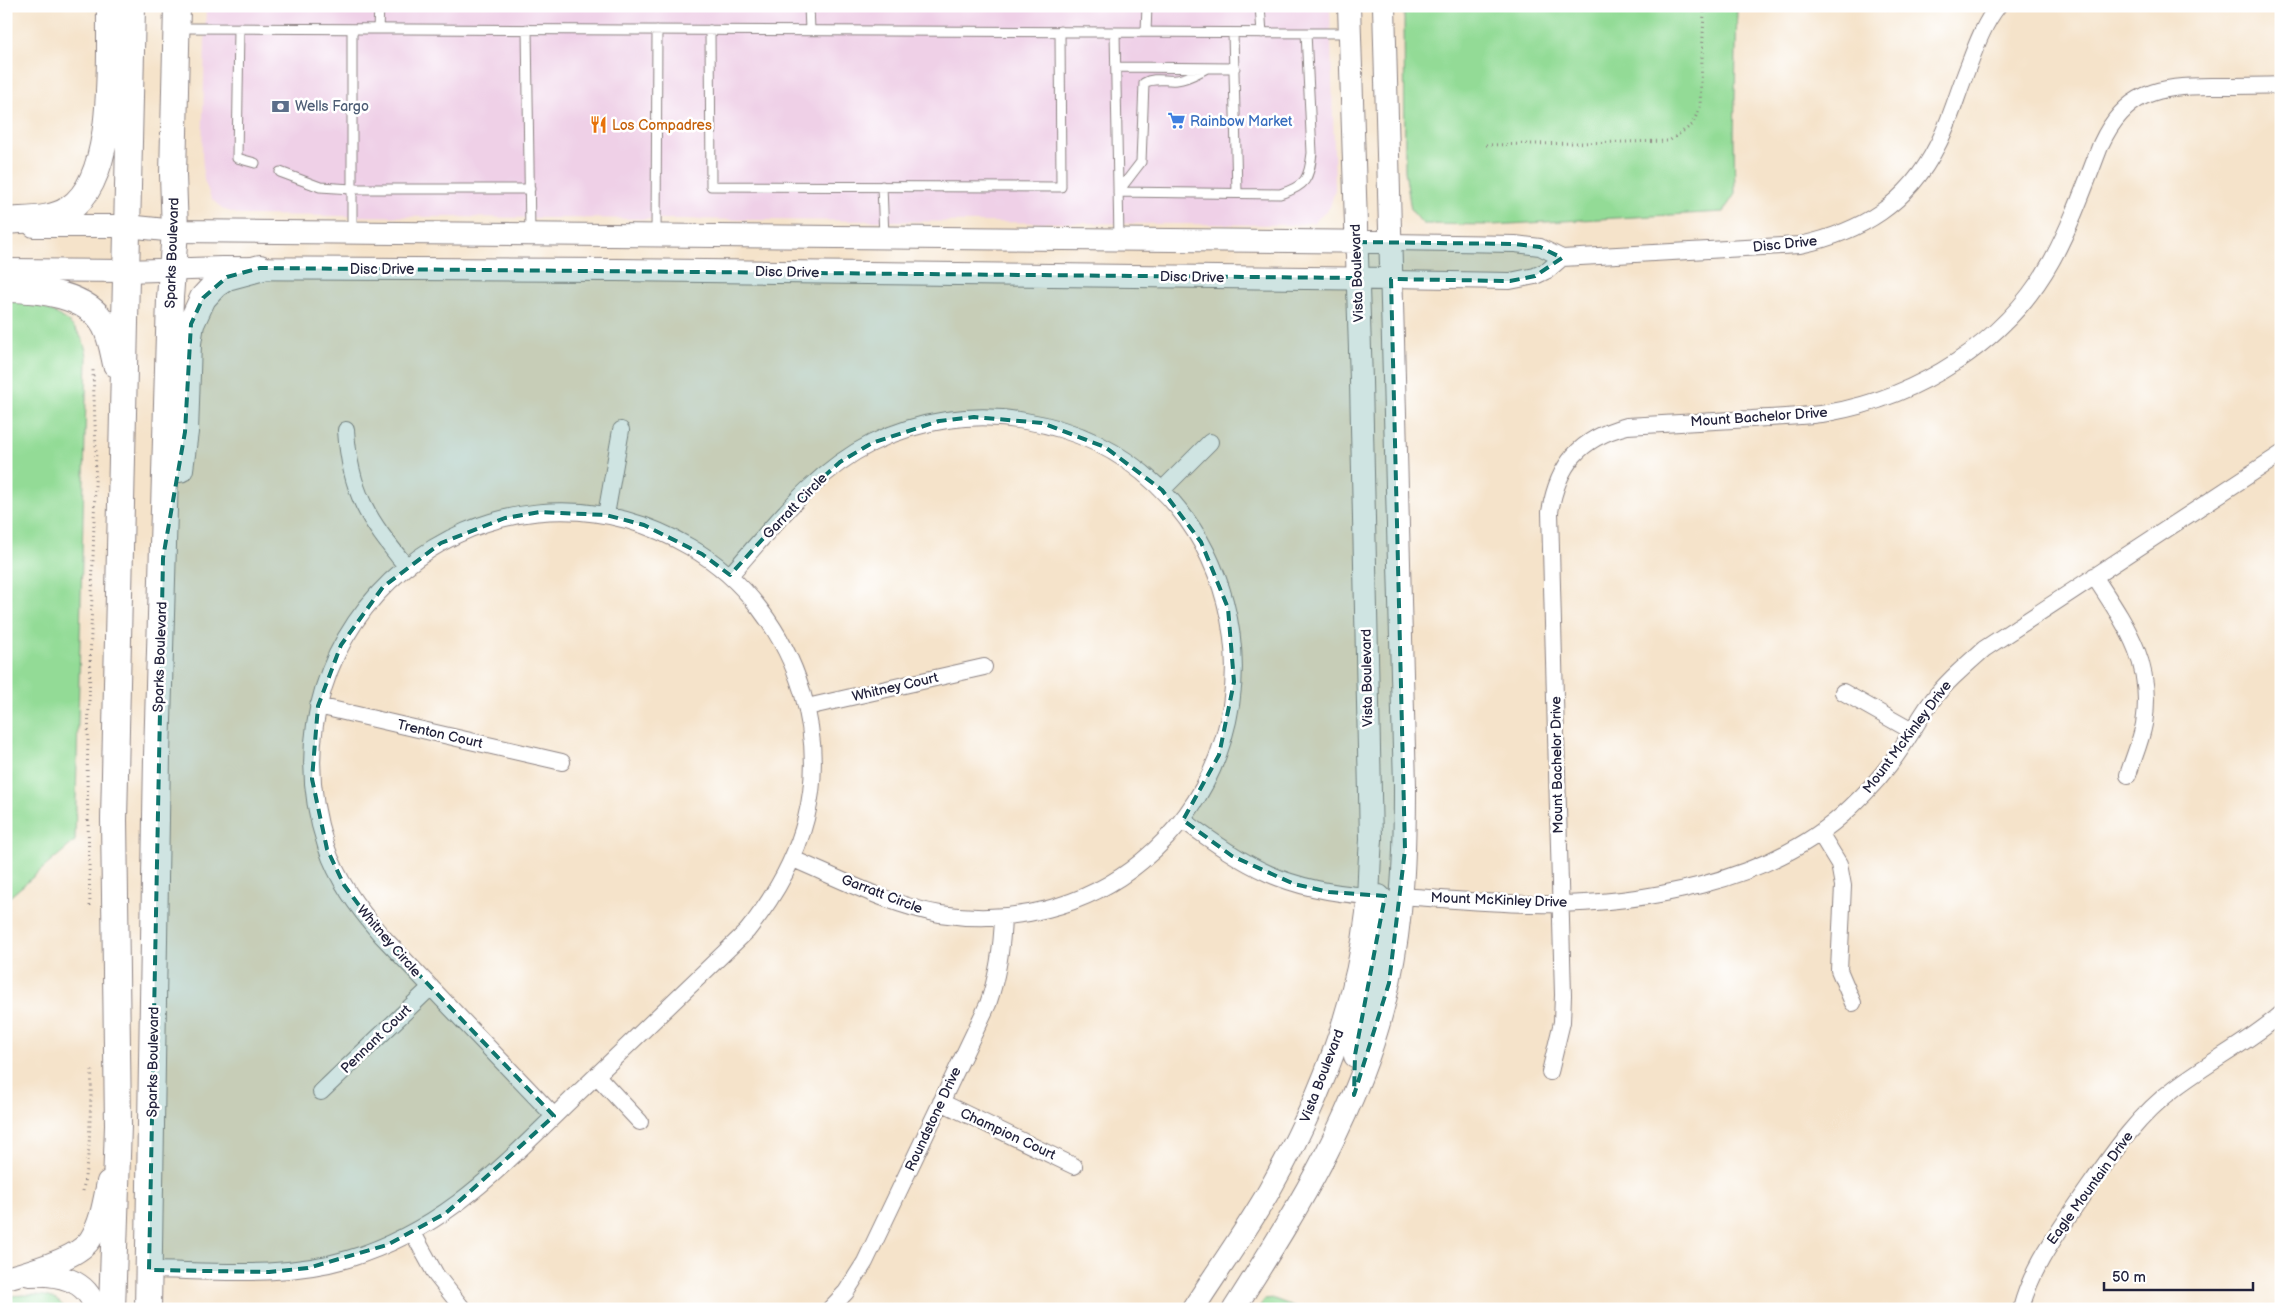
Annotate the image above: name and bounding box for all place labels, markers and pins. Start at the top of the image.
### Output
bank icon: Wells Fargo [271,96,291,116]
place label: Wells Fargo [295,98,369,115]
supermarket icon: Rainbow Market [1166,111,1186,131]
place label: Rainbow Market [1190,113,1293,130]
restaurant icon: Los Compadres [588,115,608,135]
place label: Los Compadres [612,117,712,134]

